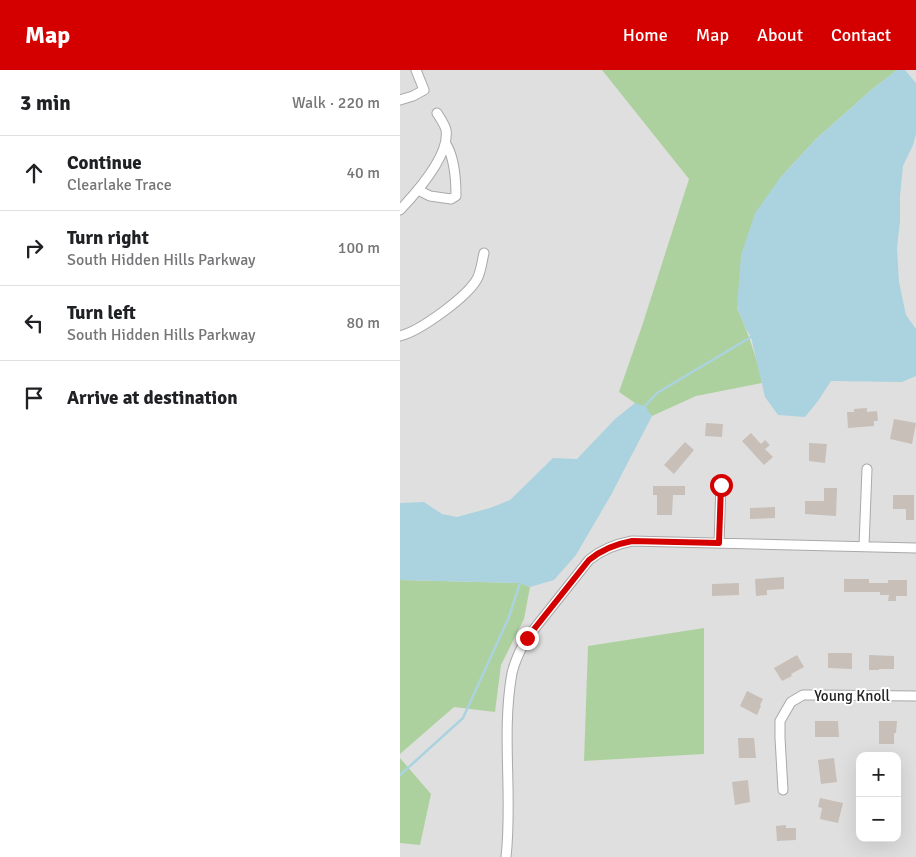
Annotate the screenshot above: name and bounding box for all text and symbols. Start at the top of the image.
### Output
text: Map [25,20,70,50]
text: Home [623,24,668,46]
text: Map [696,24,729,46]
text: About [757,24,803,46]
text: Contact [831,24,891,46]
text: 3 min [20,90,71,116]
text: Walk · 220 m [292,93,380,113]
text: Continue [67,151,142,175]
icon: ahead [20,159,48,187]
text: 40 m [346,163,380,183]
text: Clearlake Trace [67,175,172,195]
text: Turn right [67,226,149,250]
icon: right [20,234,48,262]
text: 100 m [338,238,380,258]
text: South Hidden Hills Parkway [67,250,256,270]
text: Turn left [67,301,136,325]
icon: left [20,309,48,337]
text: 80 m [346,313,380,333]
text: South Hidden Hills Parkway [67,325,256,345]
icon: arrive [20,384,48,412]
text: Arrive at destination [67,386,238,410]
route start [710,474,733,497]
route end [516,627,539,650]
street label: Young Knoll [814,687,890,705]
map controls [856,752,901,842]
button: + [856,752,901,797]
button: − [856,797,901,842]

